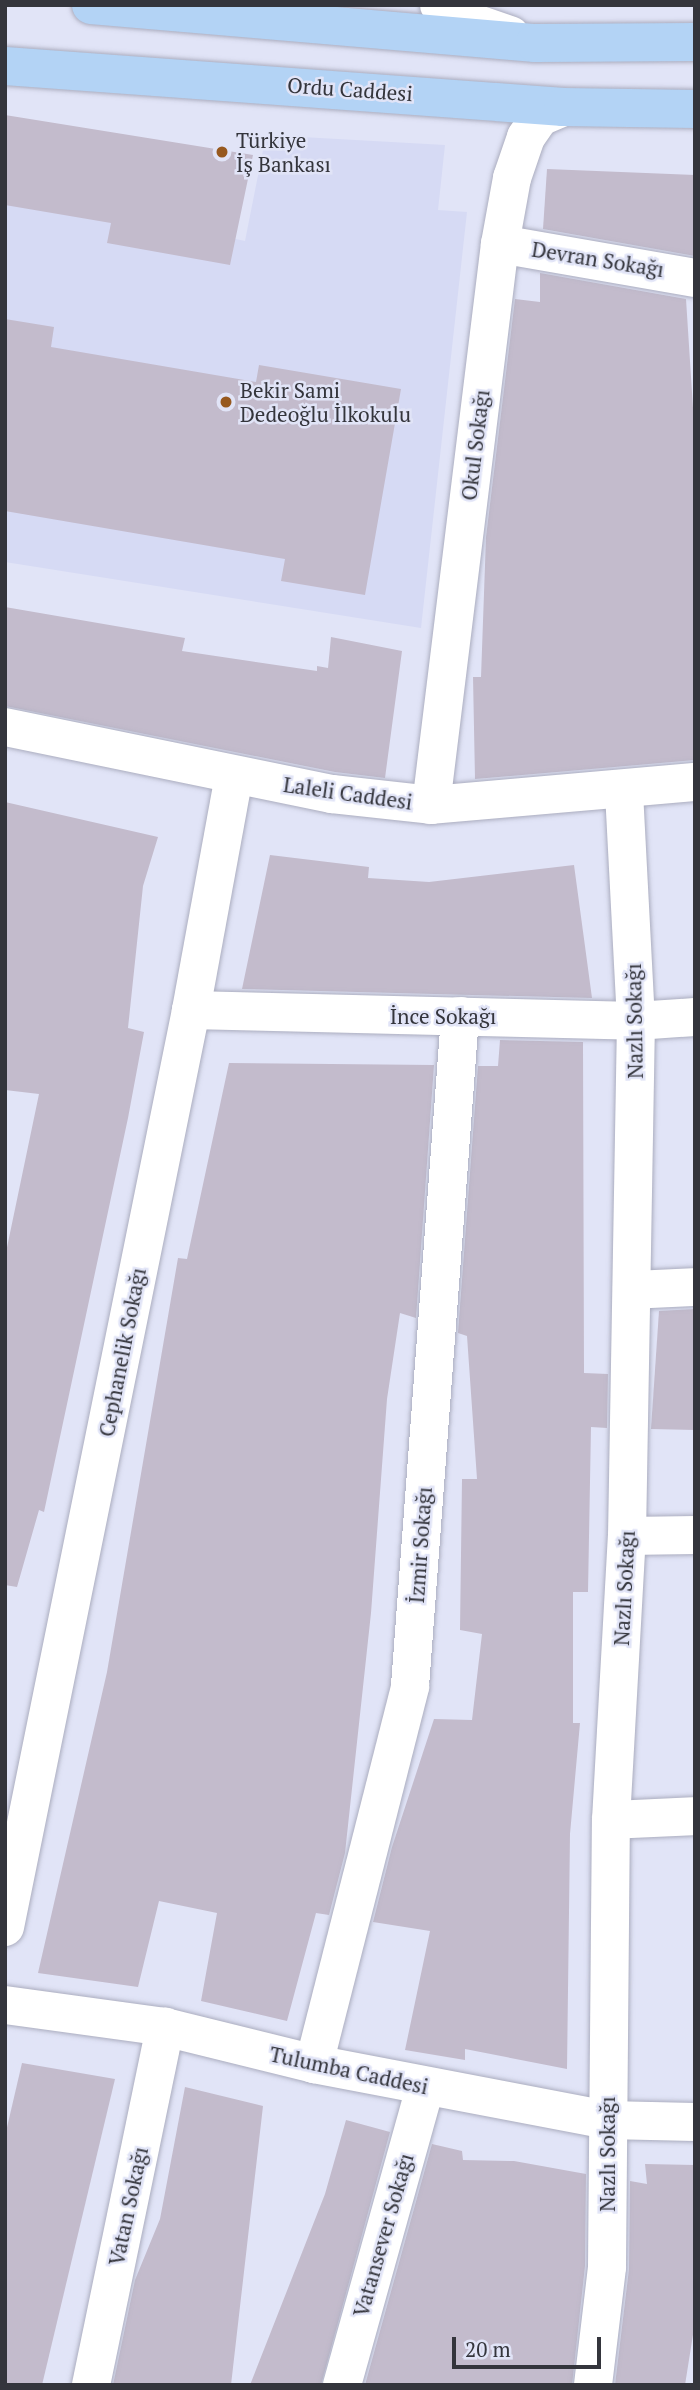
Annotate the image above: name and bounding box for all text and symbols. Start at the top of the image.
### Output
street label: Ordu Caddesi [286,72,414,106]
place label: Türkiye İş Bankası [236,127,331,177]
marker: Türkiye İş Bankası [214,144,230,160]
street label: Devran Sokağı [530,236,666,282]
place label: Bekir Sami Dedeoğlu İlkokulu [240,377,411,427]
street label: Okul Sokağı [456,388,494,502]
marker: Bekir Sami Dedeoğlu İlkokulu [218,394,234,410]
street label: Laleli Caddesi [282,771,414,815]
street label: Nazlı Sokağı [620,963,648,1079]
street label: İnce Sokağı [390,1003,496,1029]
street label: Cephanelik Sokağı [93,1265,151,1439]
street label: İzmir Sokağı [403,1486,437,1604]
street label: Nazlı Sokağı [608,1530,640,1646]
street label: Tulumba Caddesi [267,2041,431,2099]
street label: Nazlı Sokağı [594,2096,620,2212]
street label: Vatan Sokağı [103,2144,153,2268]
street label: Vatansever Sokağı [348,2150,418,2320]
scale bar [455,2324,604,2368]
text: 20 m [465,2335,511,2363]

